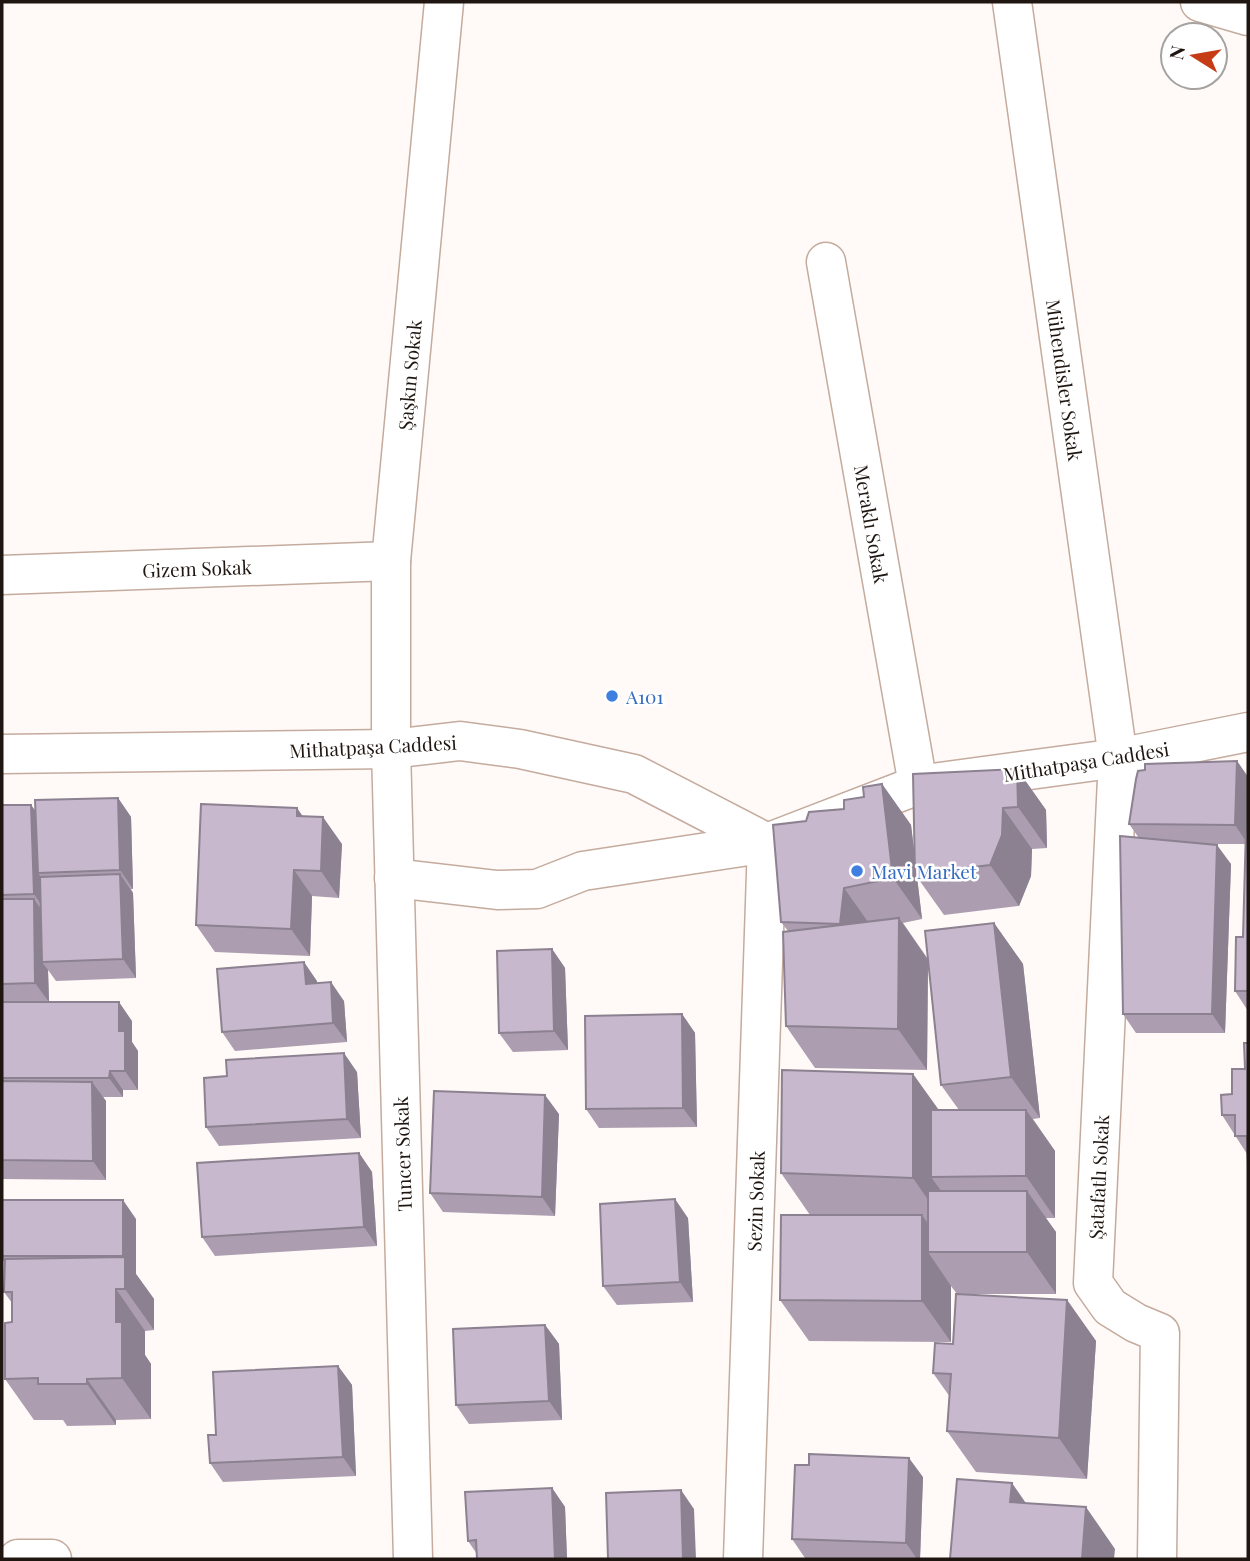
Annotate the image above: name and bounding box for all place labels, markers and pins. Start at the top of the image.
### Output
place label: A101 [625,683,663,709]
marker: A101 [604,688,620,704]
place label: Mavi Market [871,858,977,884]
marker: Mavi Market [849,863,865,879]

